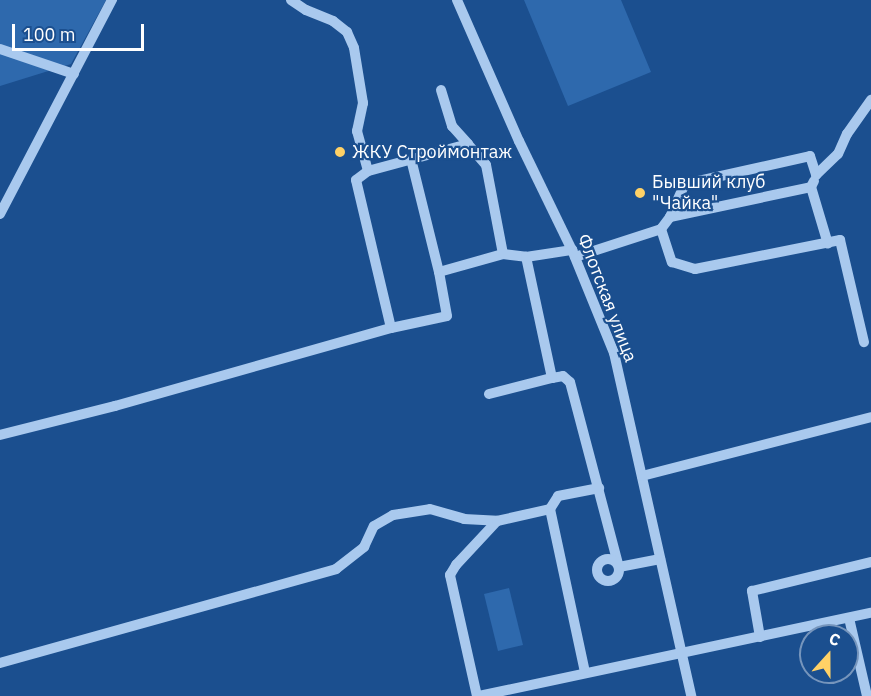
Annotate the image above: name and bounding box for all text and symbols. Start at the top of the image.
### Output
scale bar [15,12,147,50]
text: 100 m [23,23,75,46]
place label: ЖКУ Строймонтаж [352,141,512,163]
marker: ЖКУ Строймонтаж [333,145,347,159]
place label: Бывший клуб "Чайка" [652,172,766,214]
marker: Бывший клуб "Чайка" [633,186,647,200]
street label: Флотская улица [573,231,641,365]
north arrow [799,624,859,684]
text: С [826,628,843,650]

